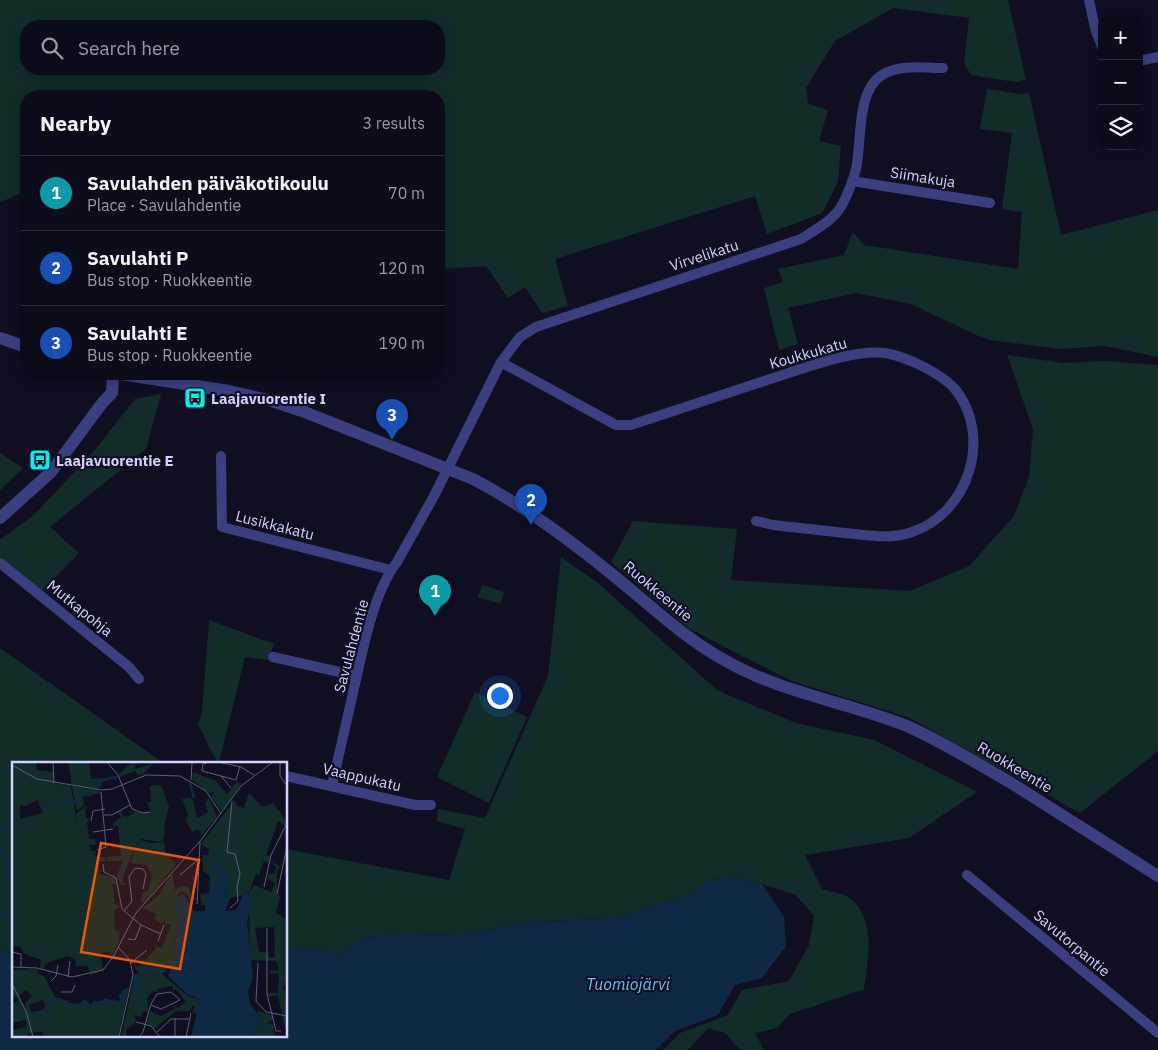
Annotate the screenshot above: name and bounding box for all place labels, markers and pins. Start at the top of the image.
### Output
bus stop icon: Laajavuorentie I [183,386,207,410]
place label: Laajavuorentie I [211,389,326,408]
pin: 3 [376,399,408,440]
bus stop icon: Laajavuorentie E [28,448,52,472]
place label: Laajavuorentie E [56,451,174,470]
pin: 2 [515,484,547,525]
pin: 1 [419,575,451,616]

